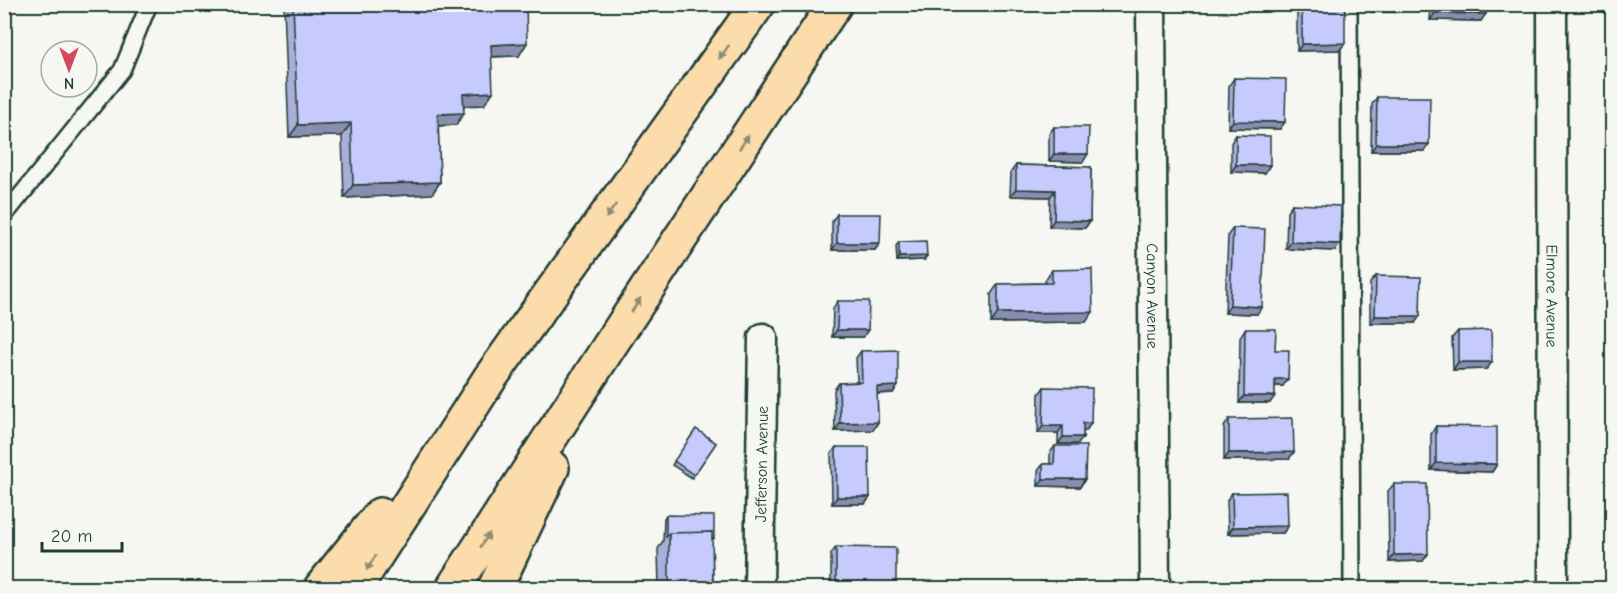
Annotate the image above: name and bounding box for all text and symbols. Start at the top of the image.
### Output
north arrow [39,39,99,99]
one-way arrow [718,44,730,60]
text: N [64,74,74,92]
one-way arrow [738,134,749,151]
one-way arrow [605,203,617,218]
street label: Canyon Avenue [1143,243,1161,349]
street label: Elmore Avenue [1542,244,1561,348]
one-way arrow [630,297,641,313]
street label: Jefferson Avenue [752,406,772,522]
scale bar [42,515,122,553]
text: 20 m [51,526,92,547]
one-way arrow [479,532,491,548]
one-way arrow [366,555,377,571]

